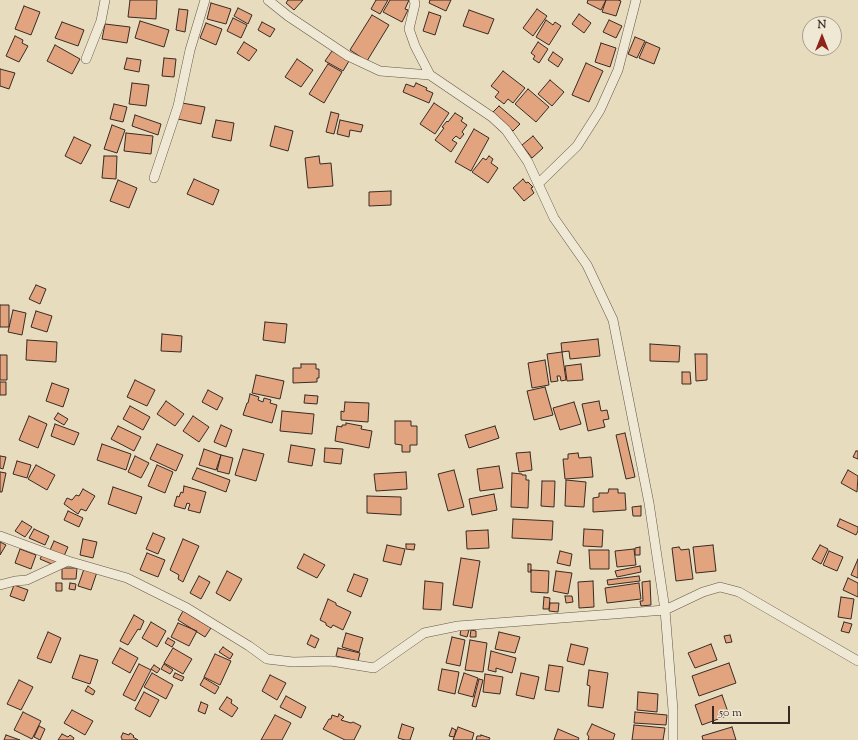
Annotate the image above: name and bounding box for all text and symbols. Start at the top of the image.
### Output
north arrow [802,16,842,56]
text: N [818,17,826,33]
scale bar [714,698,792,724]
text: 50 m [719,704,742,722]

